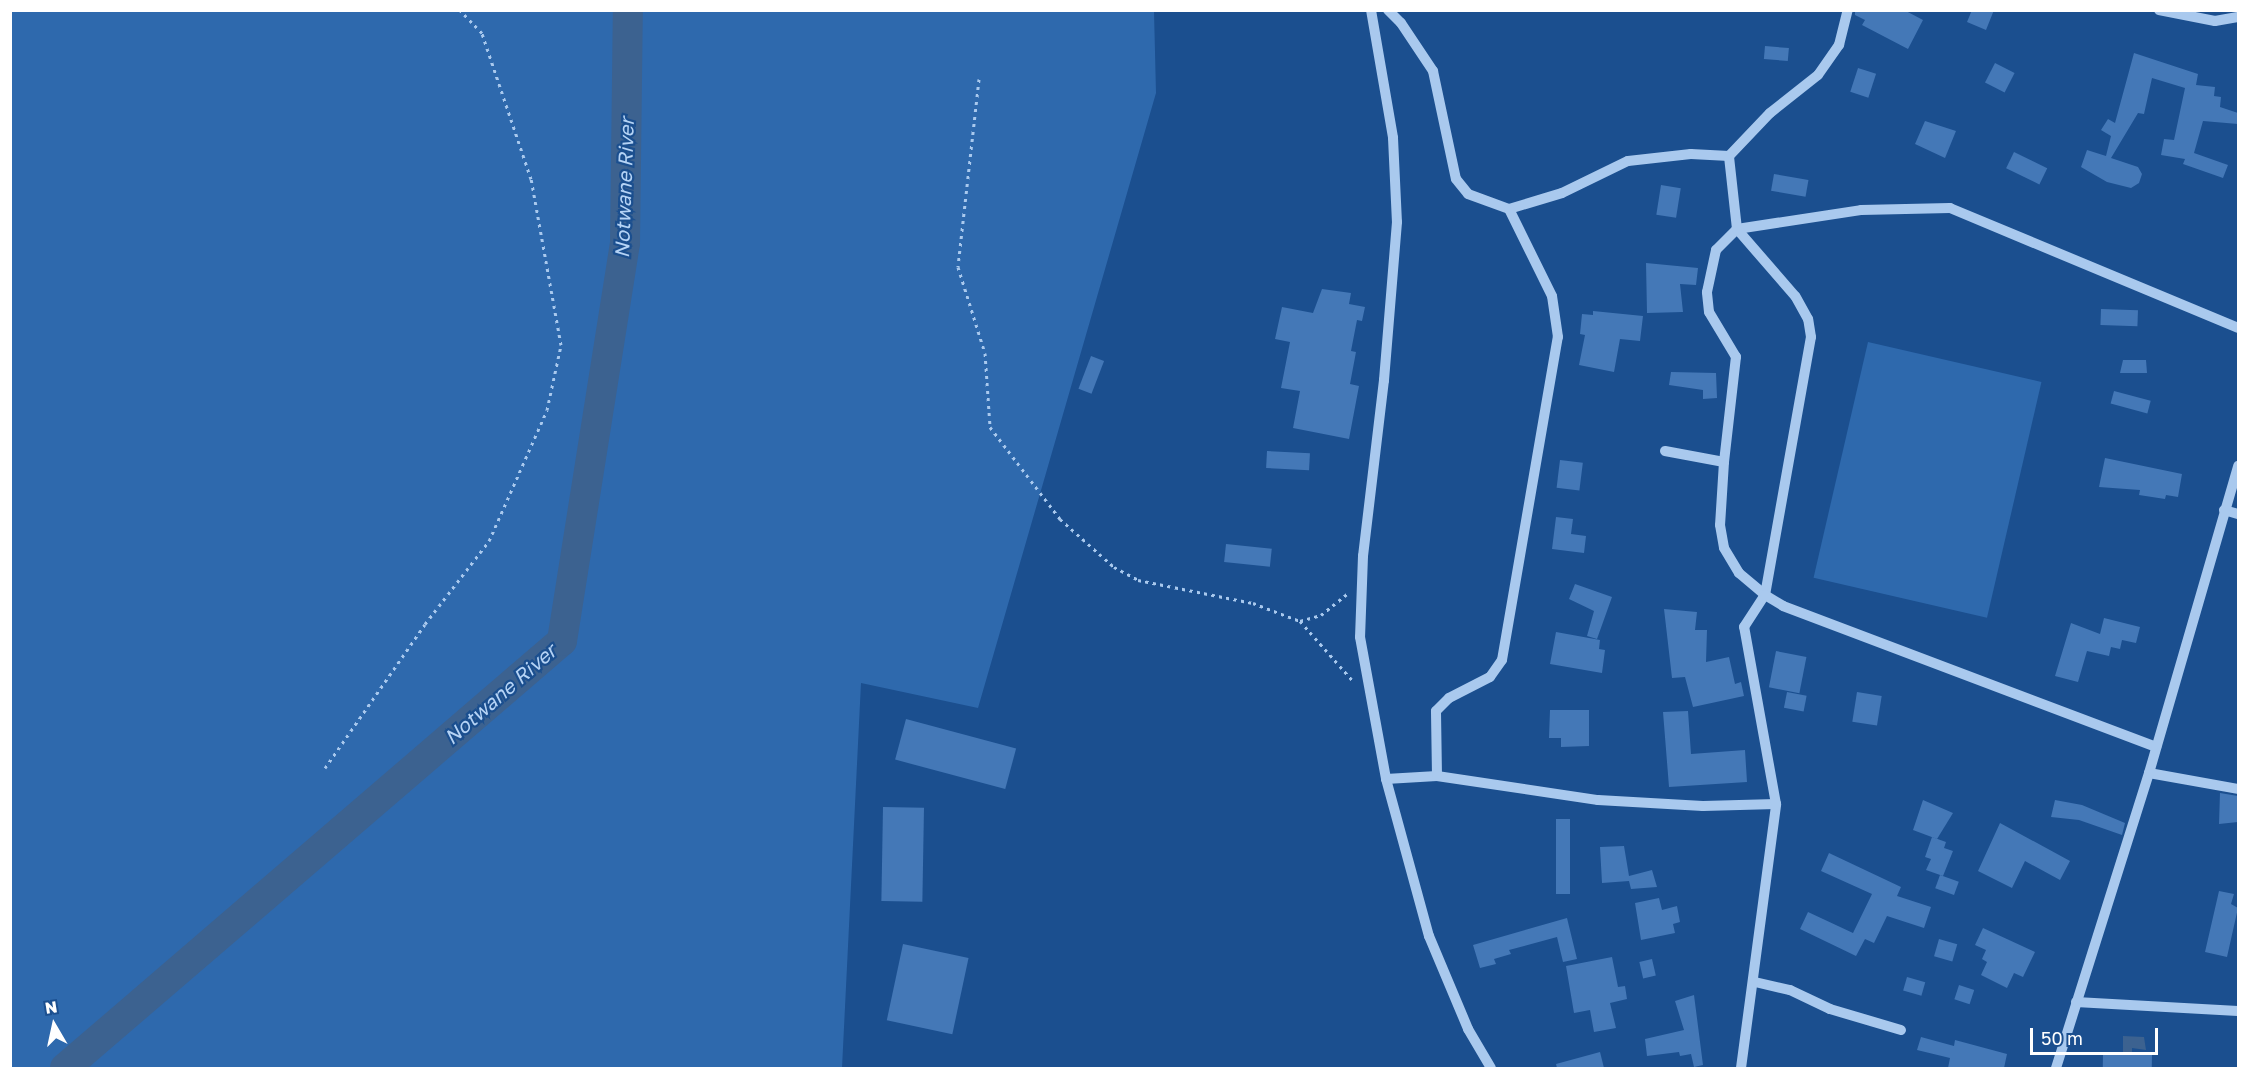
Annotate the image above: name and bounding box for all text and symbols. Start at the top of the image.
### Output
water label: Notwane River [610,117,638,259]
water label: Notwane River [439,639,561,749]
north arrow [24,995,84,1055]
text: N [44,996,59,1018]
scale bar [2033,1016,2160,1054]
text: 50 m [2041,1027,2083,1049]

